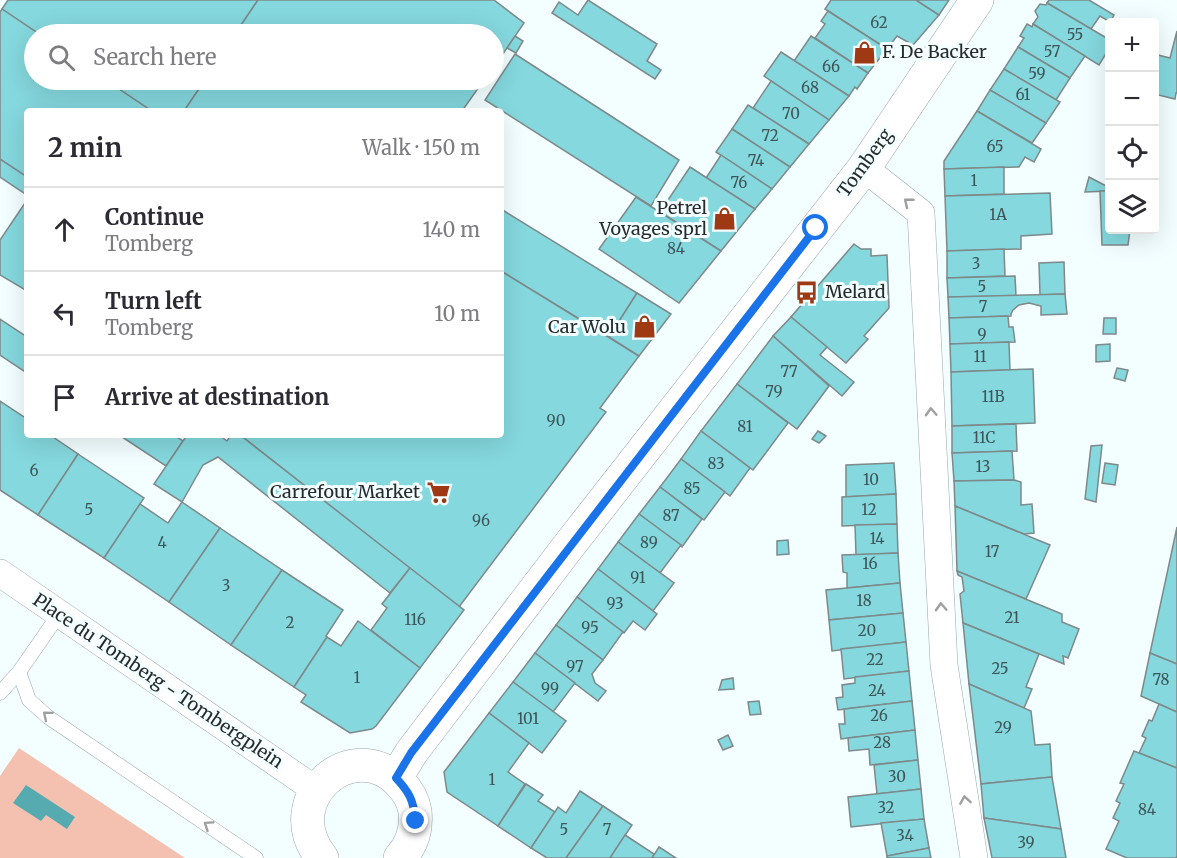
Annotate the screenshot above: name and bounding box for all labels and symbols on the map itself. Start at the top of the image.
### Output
house number: 62 [870,13,888,32]
house number: 55 [1067,25,1083,44]
shop icon: F. De Backer [851,39,877,65]
place label: F. De Backer [882,40,987,63]
house number: 57 [1044,42,1061,61]
house number: 66 [822,57,840,76]
house number: 59 [1028,64,1046,83]
house number: 68 [801,78,819,97]
house number: 61 [1016,85,1031,104]
house number: 70 [782,104,800,123]
street label: Tomberg [832,124,897,202]
house number: 72 [761,126,779,145]
house number: 65 [986,137,1004,156]
house number: 74 [748,151,764,170]
house number: 1 [971,171,978,190]
house number: 76 [731,173,747,192]
place label: Petrel Voyages sprl [598,196,707,240]
one-way arrow [904,199,915,210]
shop icon: Petrel Voyages sprl [712,205,738,231]
house number: 1A [989,205,1007,224]
route start [802,214,828,240]
house number: 84 [667,239,685,258]
house number: 3 [972,254,980,273]
house number: 5 [978,277,986,296]
bus stop icon: Melard [794,279,820,305]
place label: Melard [825,280,886,303]
house number: 7 [979,297,988,316]
shop icon: Car Wolu [631,314,657,340]
place label: Car Wolu [548,315,626,338]
house number: 9 [977,325,987,344]
house number: 11 [973,347,987,366]
house number: 77 [780,362,798,381]
house number: 79 [765,382,783,401]
house number: 11B [982,387,1004,406]
one-way arrow [925,408,938,417]
house number: 90 [547,411,565,430]
house number: 81 [737,417,753,436]
house number: 11C [973,428,995,447]
house number: 83 [708,454,725,473]
house number: 13 [976,457,990,476]
house number: 6 [29,461,39,480]
house number: 10 [863,470,879,489]
supermarket icon: Carrefour Market [425,479,451,505]
house number: 85 [683,479,701,498]
place label: Carrefour Market [270,480,420,503]
house number: 5 [85,500,93,519]
house number: 12 [861,500,877,519]
house number: 87 [662,506,680,525]
house number: 96 [472,511,490,530]
house number: 14 [869,529,885,548]
house number: 4 [157,533,167,552]
house number: 89 [640,533,658,552]
house number: 17 [985,542,1000,561]
house number: 16 [862,554,878,573]
house number: 91 [630,568,646,587]
house number: 3 [222,576,230,595]
street label: Place du Tomberg - Tombergplein [29,588,288,773]
house number: 18 [856,591,872,610]
house number: 93 [606,594,624,613]
one-way arrow [934,602,947,611]
house number: 21 [1004,608,1020,627]
house number: 116 [404,610,426,629]
house number: 2 [286,613,295,632]
house number: 95 [581,618,599,637]
house number: 20 [858,621,876,640]
house number: 22 [866,650,884,669]
house number: 97 [566,657,584,676]
house number: 25 [991,659,1009,678]
house number: 1 [354,668,361,687]
house number: 78 [1152,670,1170,689]
house number: 99 [541,679,559,698]
house number: 24 [868,681,886,700]
house number: 26 [870,706,888,725]
house number: 101 [517,709,539,728]
one-way arrow [43,712,54,723]
house number: 29 [994,718,1012,737]
house number: 28 [873,733,891,752]
house number: 30 [888,767,906,786]
house number: 1 [489,770,496,789]
one-way arrow [959,796,972,806]
house number: 32 [877,798,895,817]
house number: 84 [1138,800,1156,819]
route end [402,807,428,833]
house number: 5 [560,820,568,839]
house number: 7 [603,820,612,839]
one-way arrow [203,821,214,832]
house number: 34 [896,826,914,845]
house number: 39 [1017,833,1035,852]

